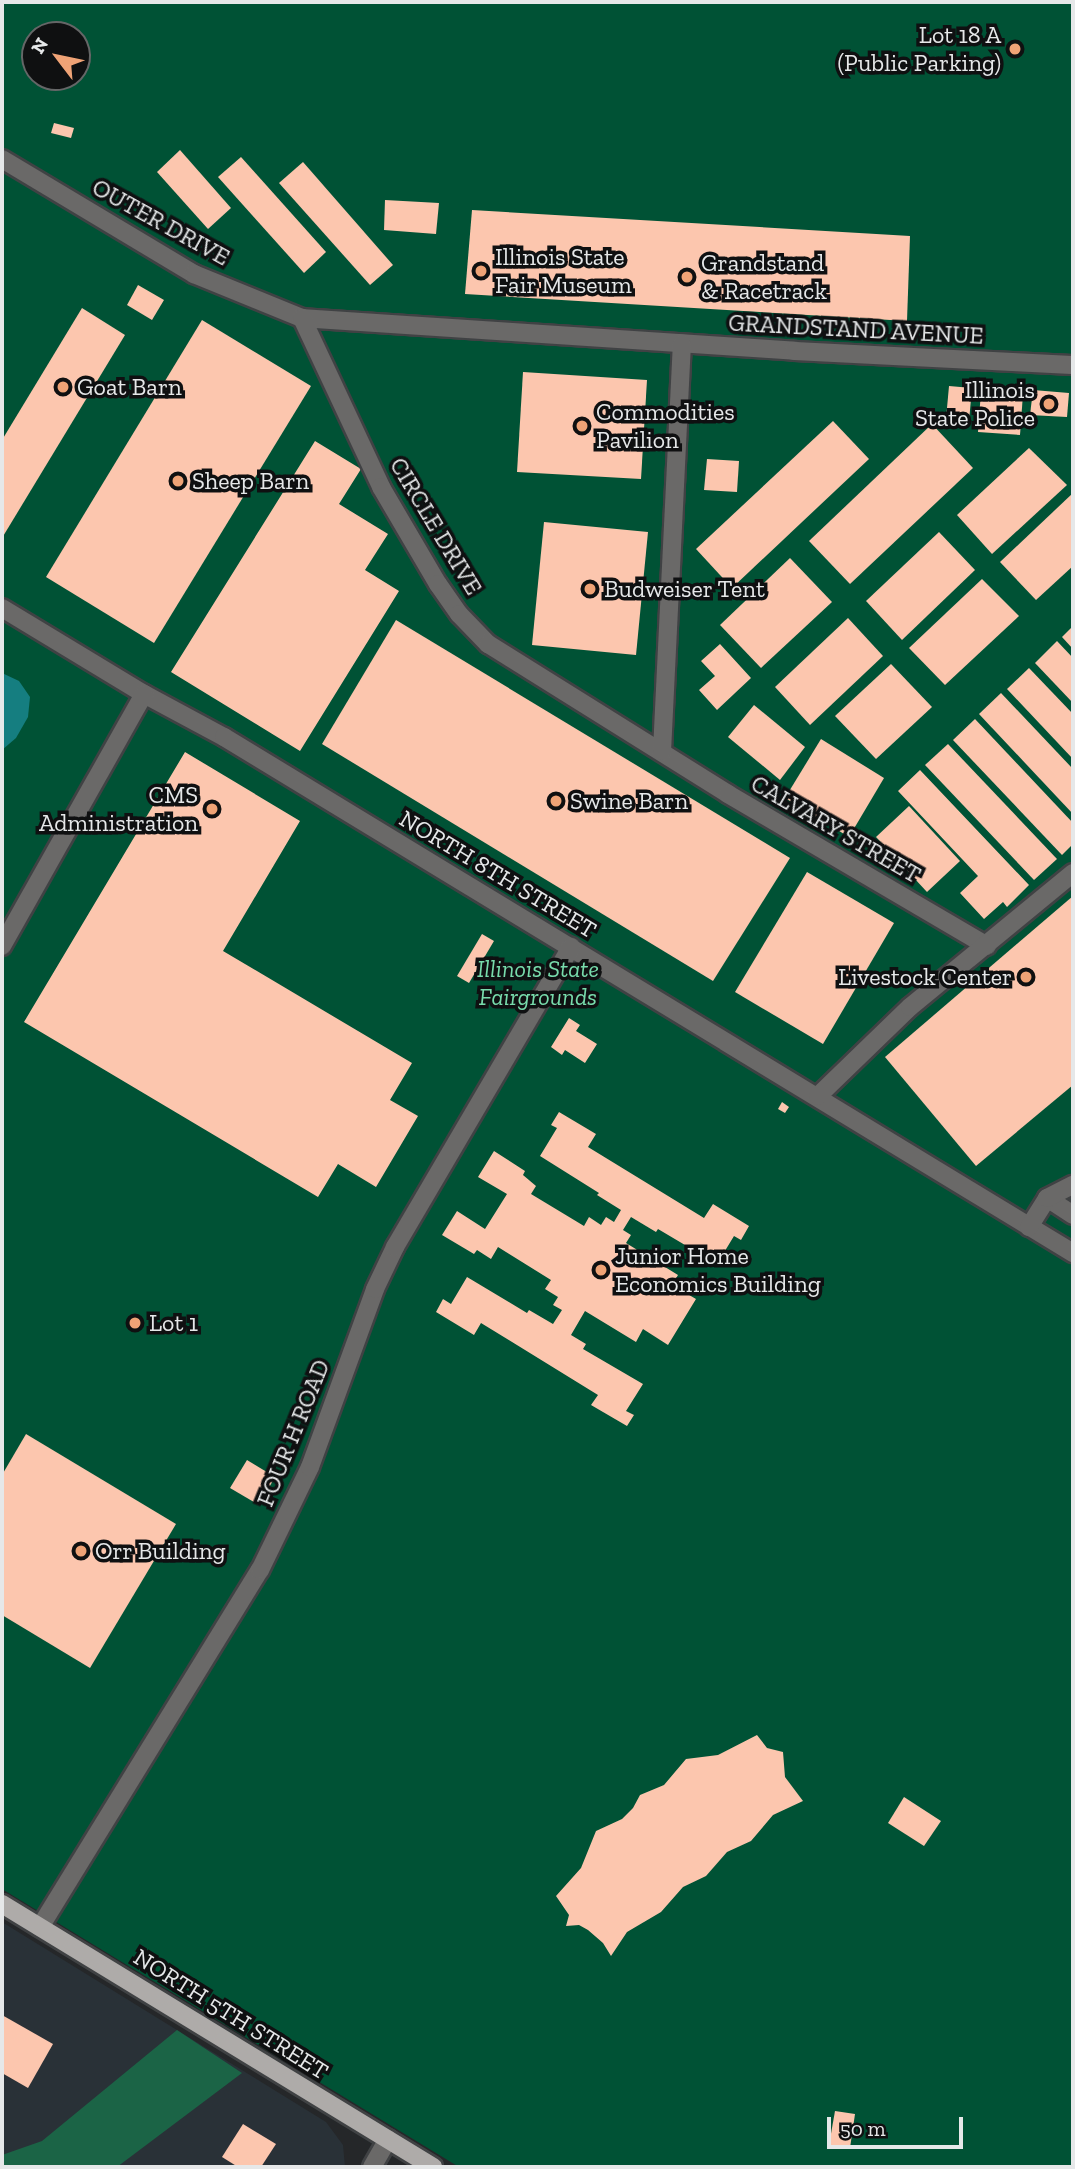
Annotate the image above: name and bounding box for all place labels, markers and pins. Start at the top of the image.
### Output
place label: Lot 18 A (Public Parking) [838,21,1001,77]
marker: Lot 18 A (Public Parking) [1007,41,1023,57]
place label: Illinois State Fair Museum [495,243,632,299]
place label: Grandstand & Racetrack [701,249,827,305]
marker: Illinois State Fair Museum [473,263,489,279]
marker: Grandstand & Racetrack [679,269,695,285]
place label: Goat Barn [77,373,182,401]
place label: Illinois State Police [915,376,1035,432]
marker: Goat Barn [55,379,71,395]
marker: Illinois State Police [1041,396,1057,412]
place label: Commodities Pavilion [596,398,735,454]
marker: Commodities Pavilion [574,418,590,434]
place label: Sheep Barn [192,467,309,495]
marker: Sheep Barn [170,473,186,489]
place label: Budweiser Tent [604,575,766,603]
marker: Budweiser Tent [582,581,598,597]
place label: CMS Administration [39,781,198,837]
place label: Swine Barn [570,787,688,815]
marker: Swine Barn [548,793,564,809]
marker: CMS Administration [204,801,220,817]
place label: Livestock Center [838,963,1012,991]
marker: Livestock Center [1018,969,1034,985]
place label: Junior Home Economics Building [615,1242,821,1298]
marker: Junior Home Economics Building [593,1262,609,1278]
place label: Lot 1 [149,1309,198,1337]
marker: Lot 1 [127,1315,143,1331]
place label: Orr Building [95,1537,226,1565]
marker: Orr Building [73,1543,89,1559]

